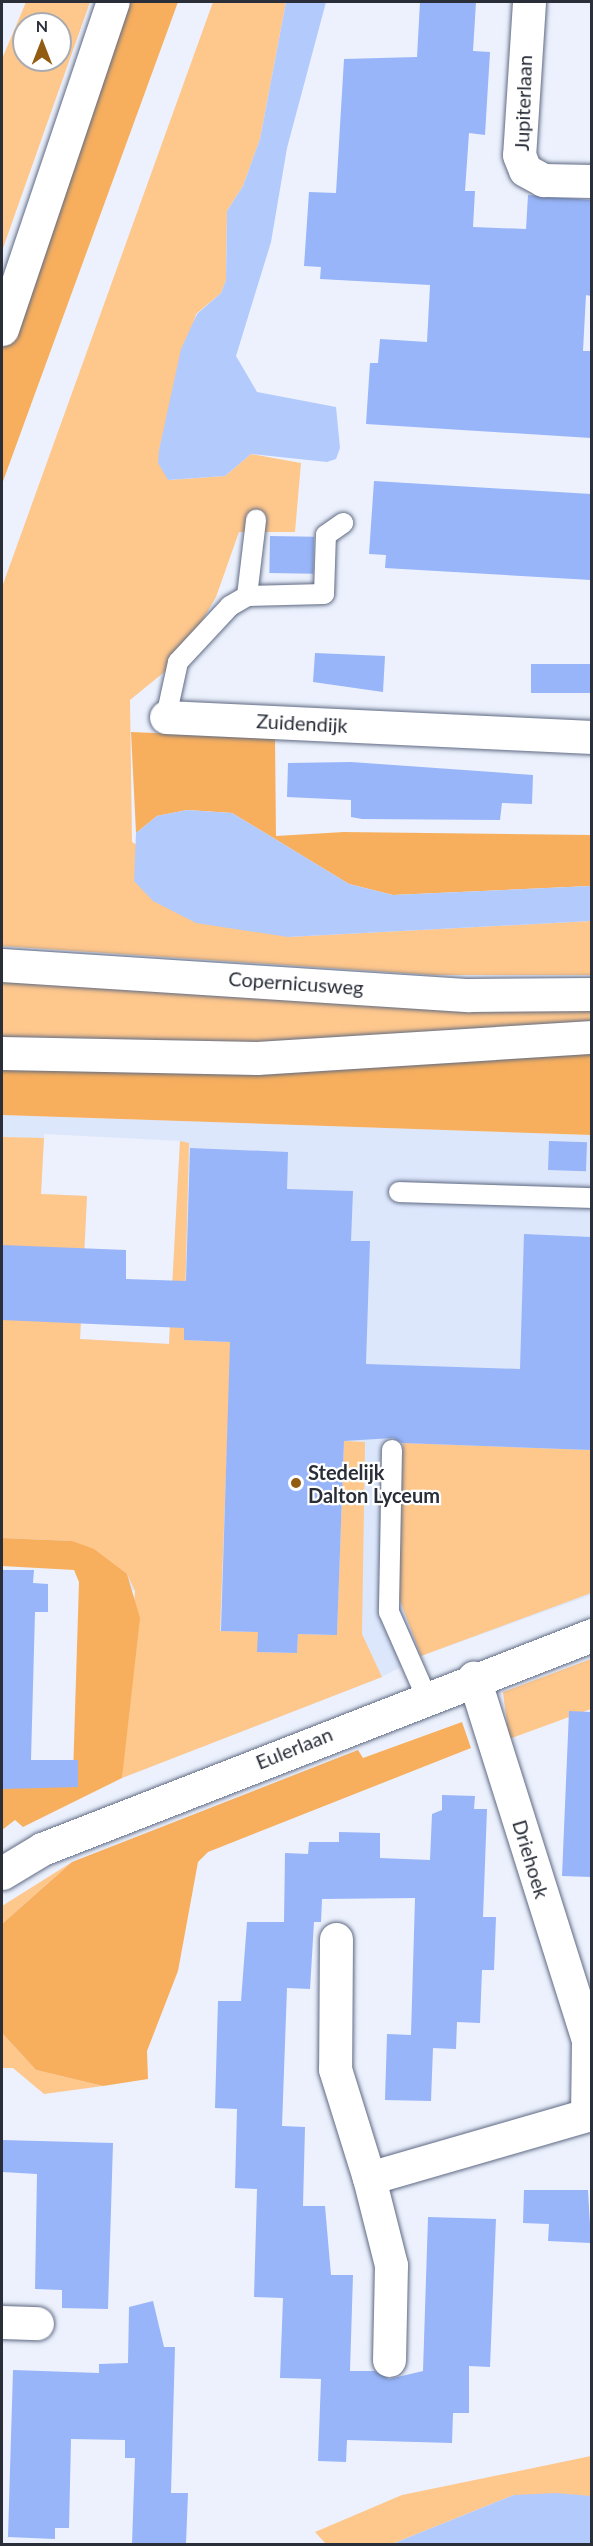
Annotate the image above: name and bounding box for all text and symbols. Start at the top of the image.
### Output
north arrow [12,12,72,72]
text: N [36,16,48,35]
street label: Jupiterlaan [509,55,537,151]
street label: Zuidendijk [256,709,348,737]
street label: Copernicusweg [228,966,364,1000]
place label: Stedelijk Dalton Lyceum [308,1460,440,1507]
marker: Stedelijk Dalton Lyceum [289,1476,303,1490]
street label: Eulerlaan [252,1722,336,1774]
street label: Driehoek [508,1817,554,1901]

